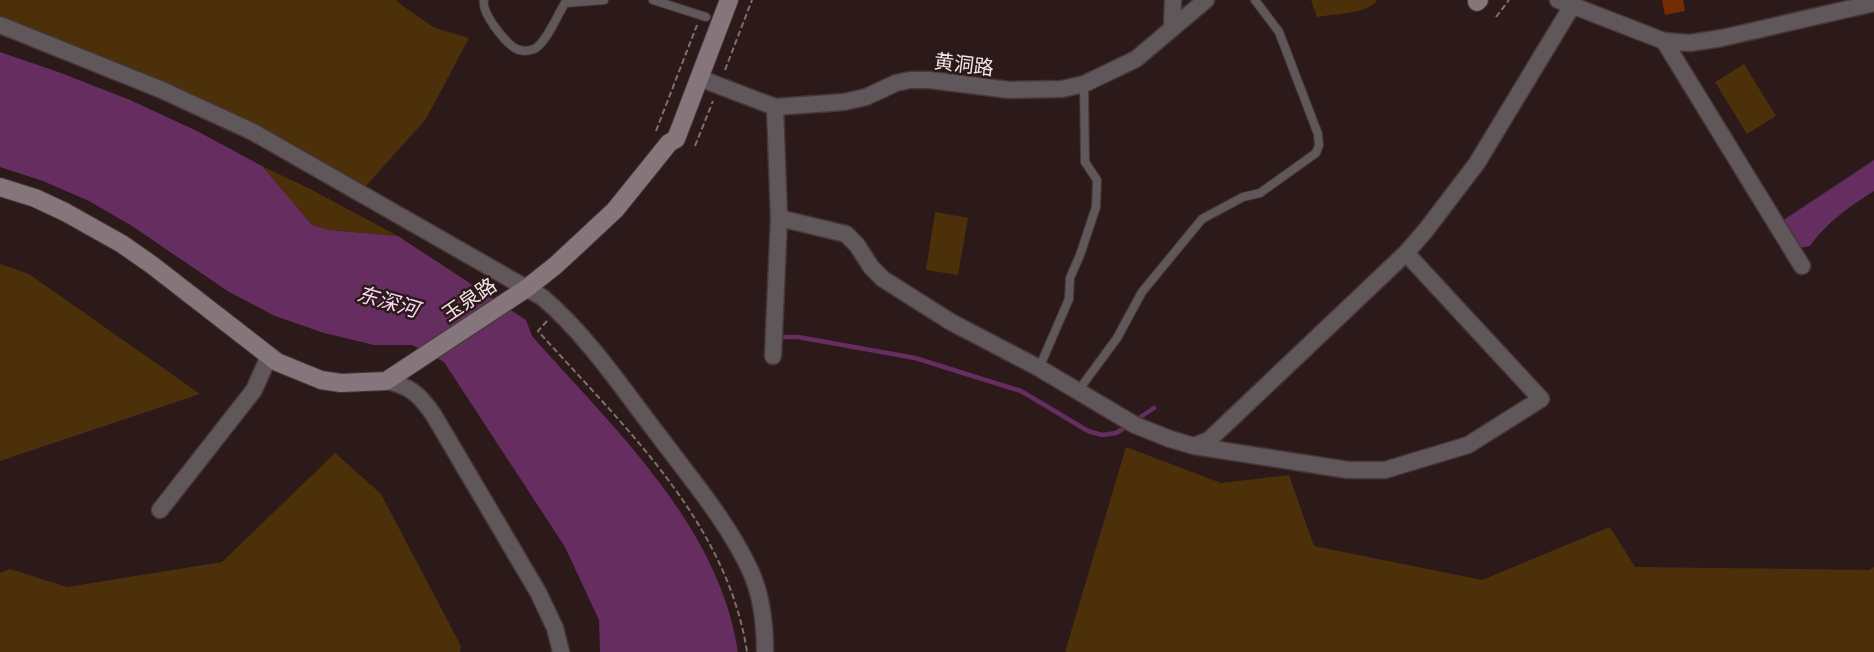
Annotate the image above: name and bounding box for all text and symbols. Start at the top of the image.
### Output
street label: 黄洞路 [933,47,995,81]
street label: 玉泉路 [437,271,501,327]
water label: 东深河 [354,279,426,324]

